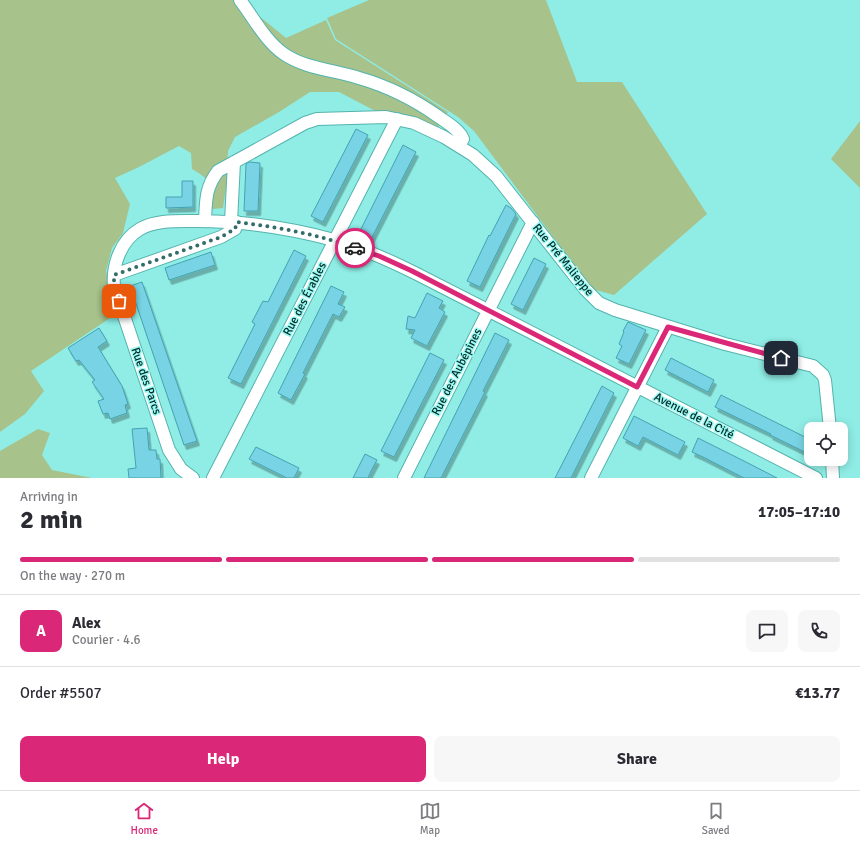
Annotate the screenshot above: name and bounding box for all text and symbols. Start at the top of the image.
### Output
street label: Rue Pré Malieppe [529,221,597,299]
courier [335,228,375,268]
icon: car [344,237,366,259]
street label: Rue des Érables [280,260,330,338]
pin [102,284,136,318]
icon: bag [108,290,130,312]
street label: Rue des Aubépines [429,326,485,418]
pin [764,341,798,375]
street label: Rue des Parcs [127,345,165,417]
icon: home [770,347,792,369]
street label: Avenue de la Cité [651,389,737,443]
map controls [804,422,848,466]
button: locate [804,422,848,466]
text: Arriving in [20,489,78,505]
text: 17:05–17:10 [758,503,840,521]
text: 2 min [20,504,83,536]
text: On the way · 270 m [20,568,125,584]
button: chat [746,610,788,652]
button: phone [798,610,840,652]
text: Alex [72,614,101,632]
text: A [36,622,46,640]
text: Courier · 4.6 [72,632,141,648]
text: Order #5507 [20,684,102,702]
text: €13.77 [795,684,840,702]
button: Help [20,736,426,782]
button: Share [434,736,840,782]
tab: Home [130,800,158,837]
tab: Map [419,800,441,837]
tab: Saved [702,800,730,837]

